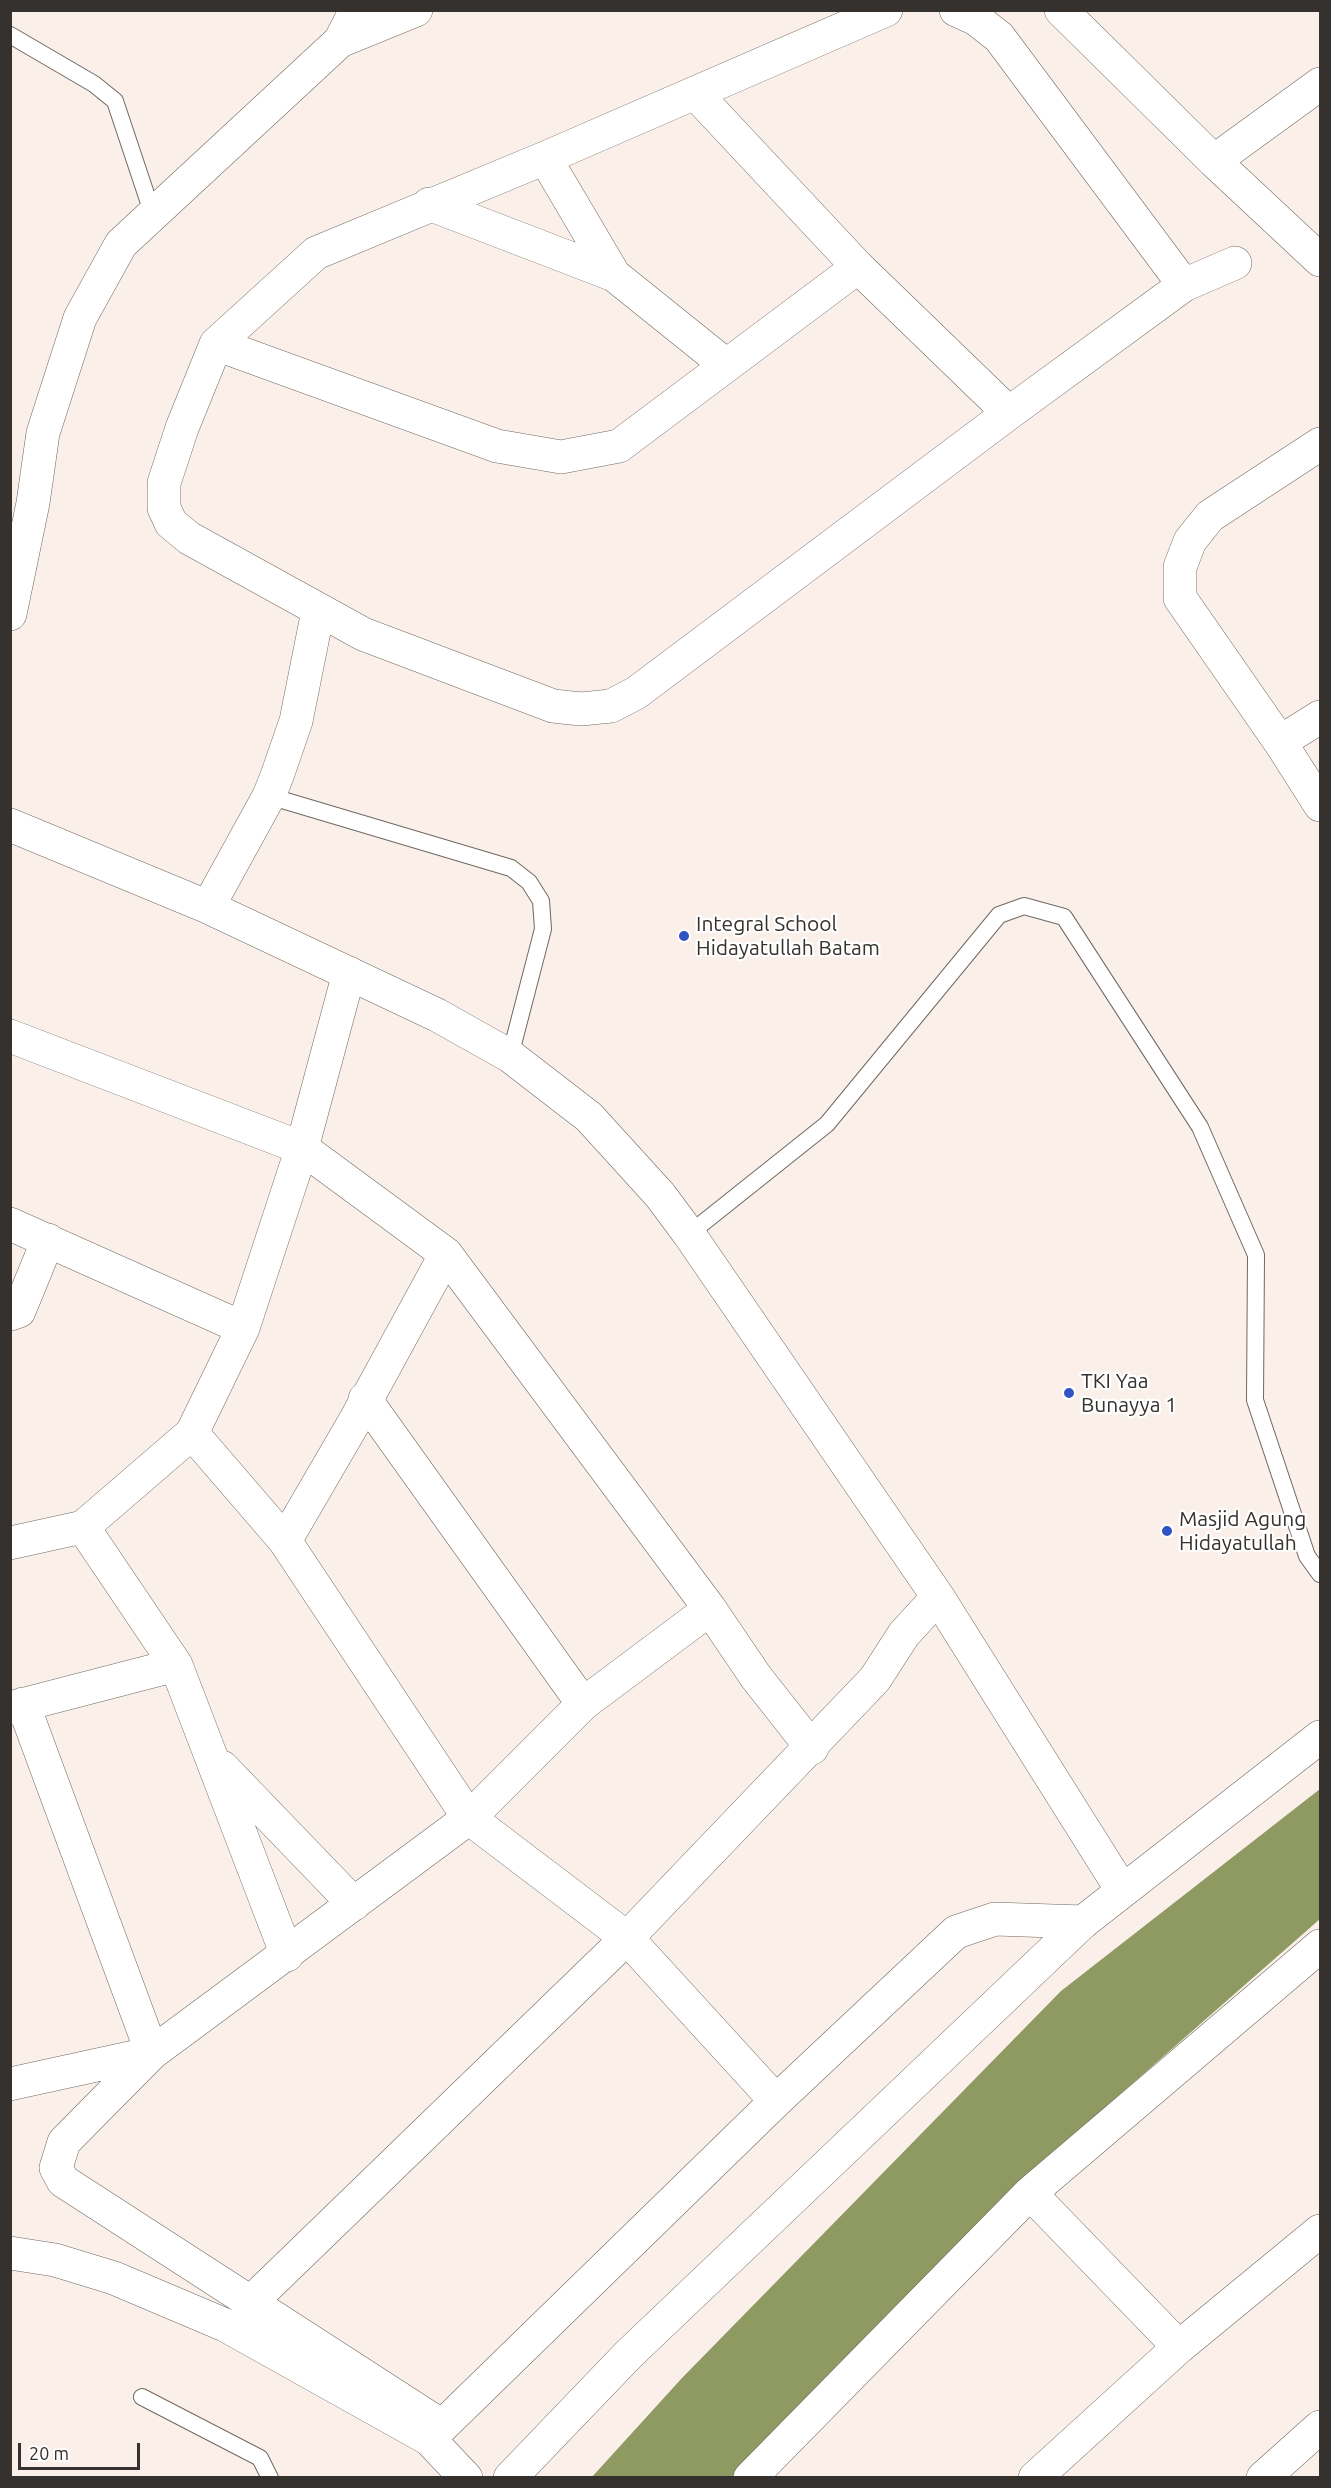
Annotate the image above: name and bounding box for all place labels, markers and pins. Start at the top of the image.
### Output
place label: Integral School Hidayatullah Batam [696,911,880,961]
marker: Integral School Hidayatullah Batam [677,929,691,943]
place label: TKI Yaa Bunayya 1 [1081,1368,1177,1418]
marker: TKI Yaa Bunayya 1 [1062,1386,1076,1400]
place label: Masjid Agung Hidayatullah [1179,1506,1306,1556]
marker: Masjid Agung Hidayatullah [1160,1524,1174,1538]

